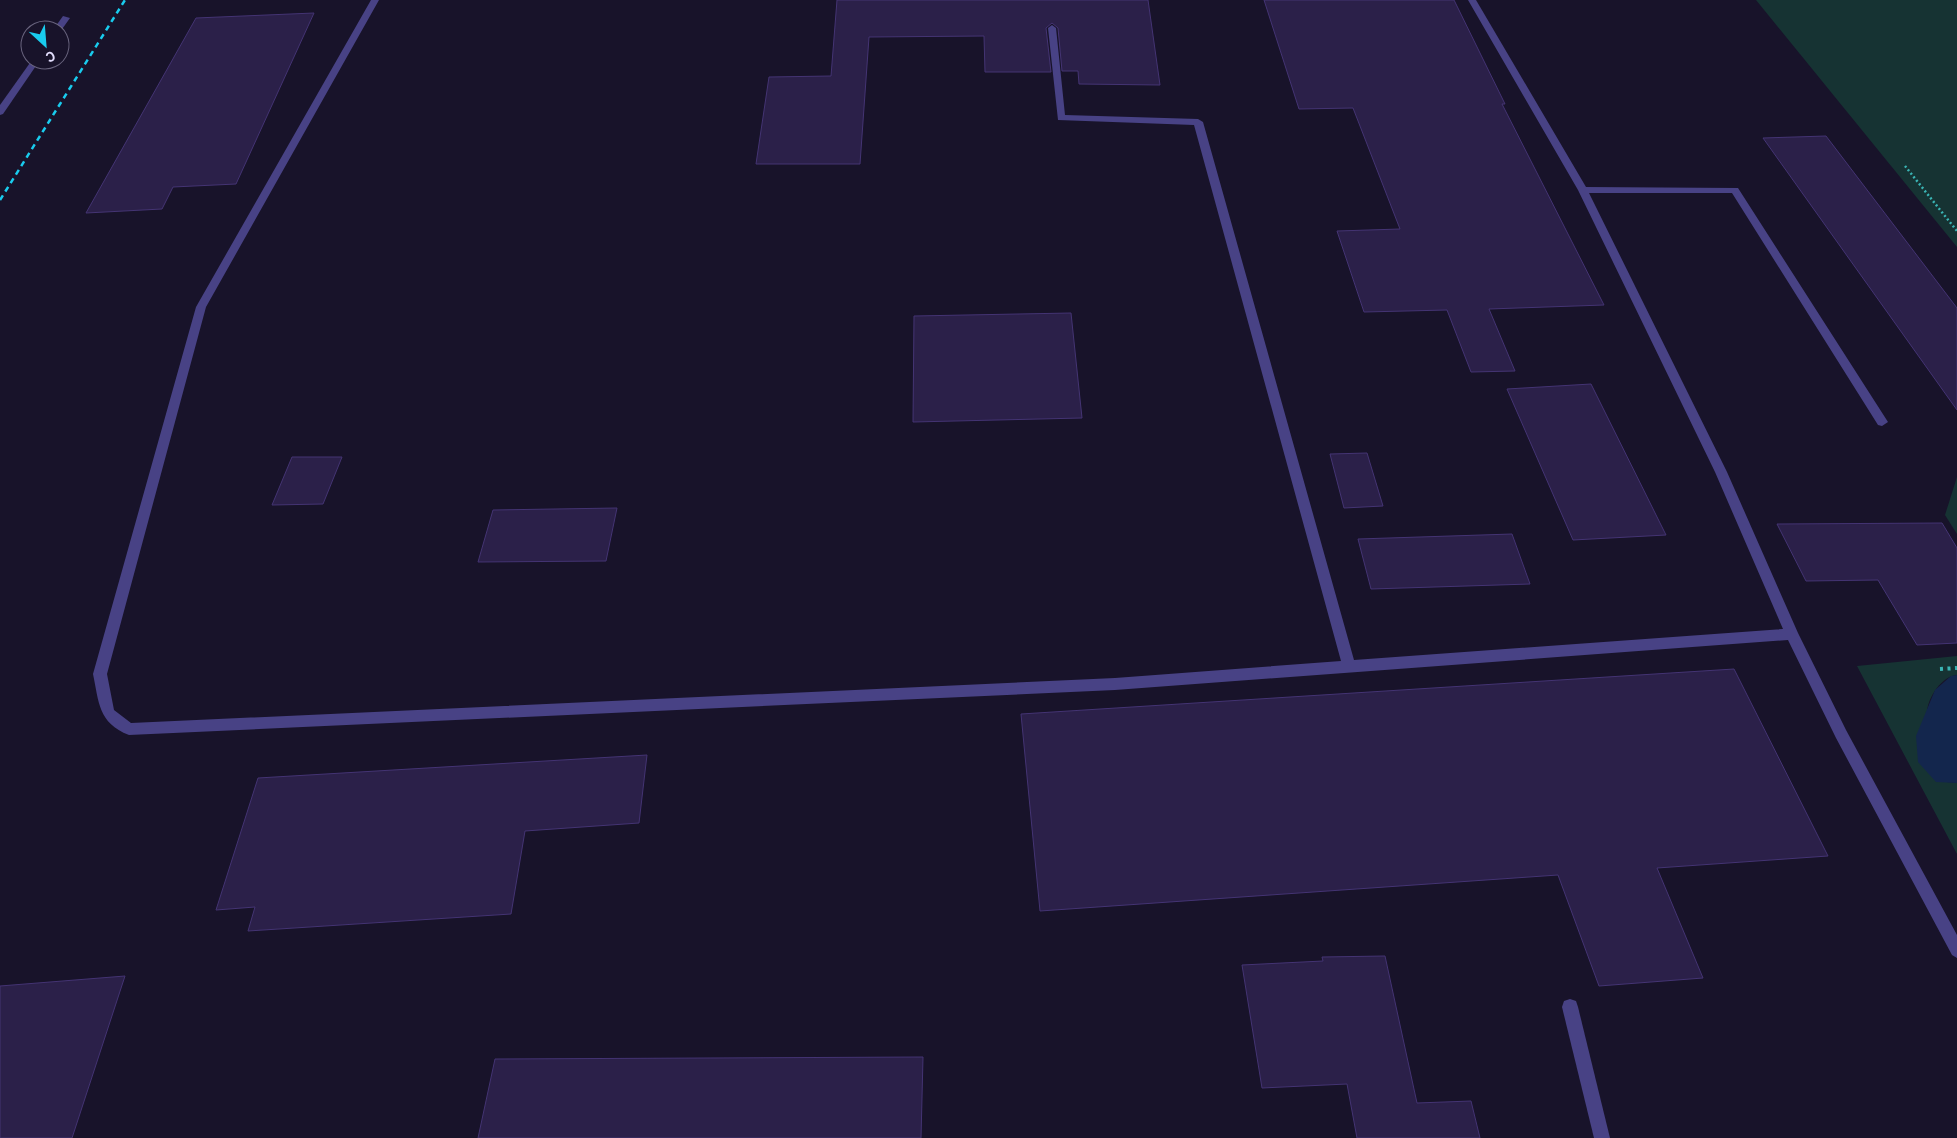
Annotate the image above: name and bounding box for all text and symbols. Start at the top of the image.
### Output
north arrow [20,20,70,70]
text: С [42,46,58,65]

